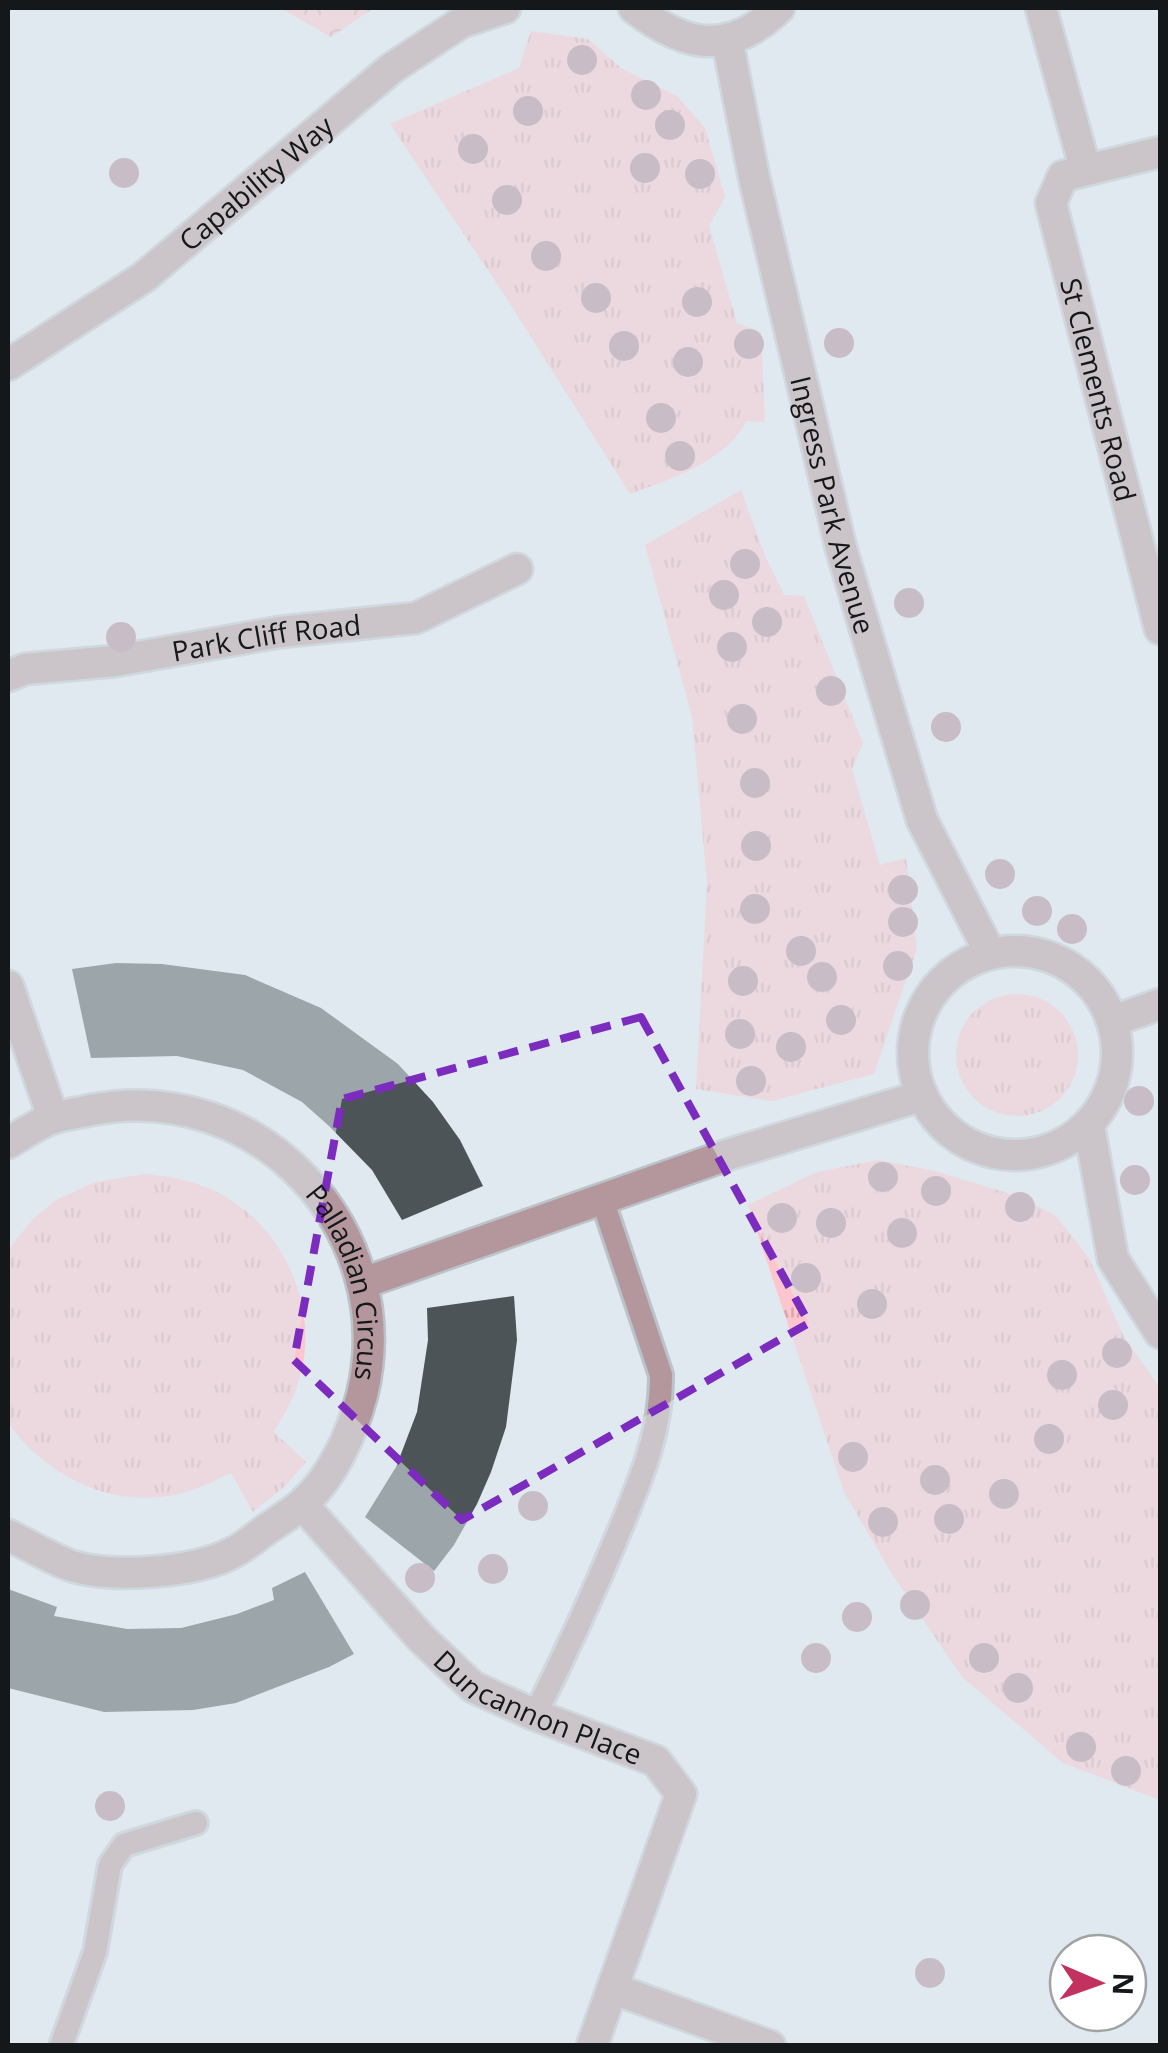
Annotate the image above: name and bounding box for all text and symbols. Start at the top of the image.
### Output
street label: Capability Way [170,106,342,259]
street label: St Clements Road [1052,274,1146,505]
street label: Ingress Park Avenue [782,372,885,638]
street label: Park Cliff Road [169,605,363,670]
street label: Palladian Circus [298,1176,388,1383]
street label: Duncannon Place [426,1641,648,1773]
north arrow [1048,1933,1148,2033]
text: N [1105,1972,1143,1996]

